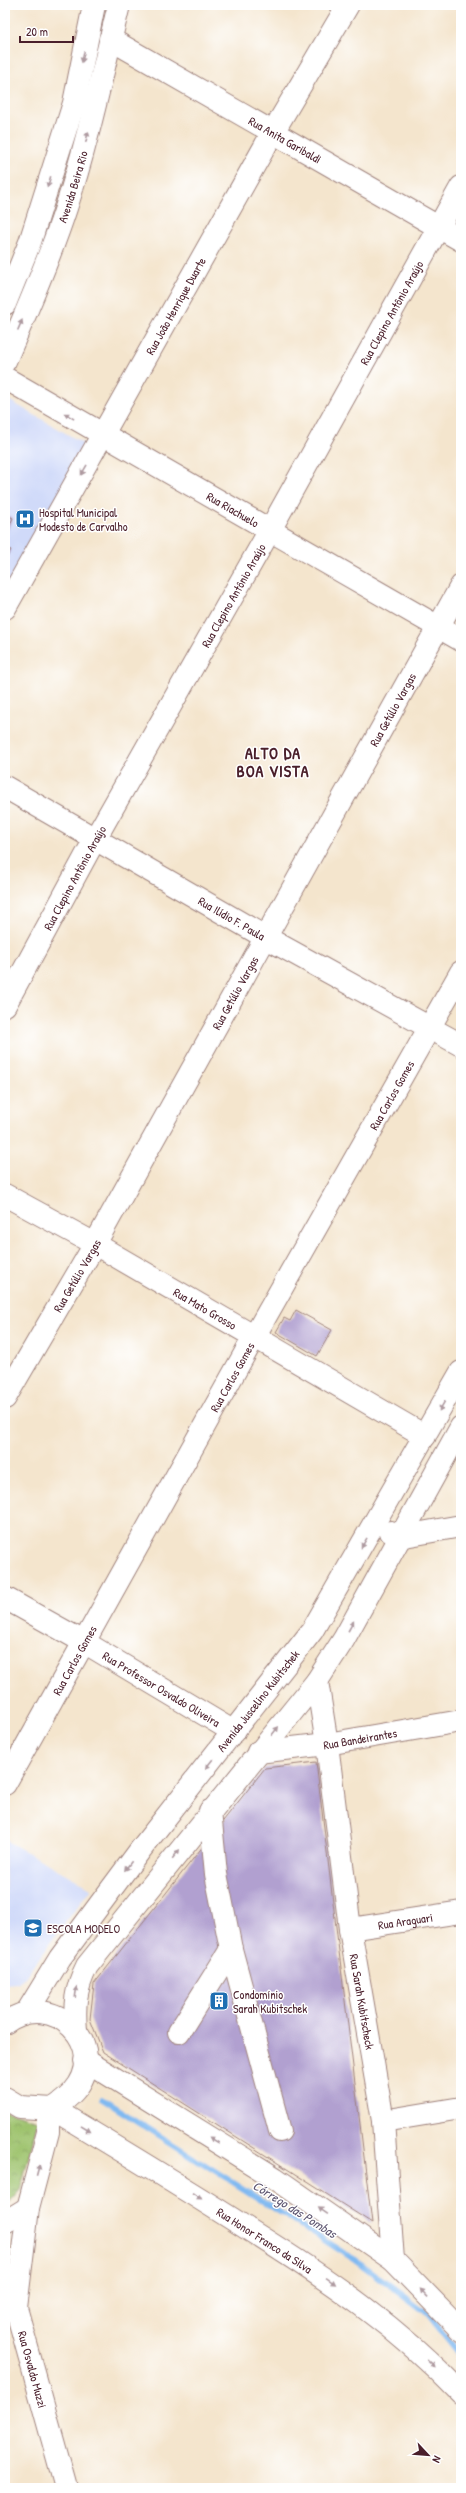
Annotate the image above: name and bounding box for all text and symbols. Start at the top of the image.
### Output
scale bar [20,18,73,44]
text: 20 m [26,23,48,40]
one-way arrow [80,51,86,63]
street label: Rua Anita Garibaldi [246,112,325,167]
one-way arrow [84,131,90,143]
street label: Avenida Beira Rio [53,149,91,225]
one-way arrow [46,176,52,188]
street label: Rua João Henrique Duarte [141,254,210,357]
street label: Rua Clepino Antônio Araújo [355,257,427,368]
one-way arrow [18,319,24,331]
one-way arrow [64,412,74,420]
one-way arrow [80,464,87,476]
street label: Rua Riachuelo [204,487,263,531]
place label: Hospital Municipal Modesto de Carvalho [39,504,128,535]
hospital icon: Hospital Municipal Modesto de Carvalho [14,508,36,530]
street label: Rua Clepino Antônio Araújo [197,540,269,650]
street label: Rua Getúlio Vargas [365,669,420,749]
district label: ALTO DA BOA VISTA [237,742,309,782]
street label: Rua Clepino Antônio Araújo [39,822,110,933]
street label: Rua Ilídio F. Paula [195,892,269,944]
street label: Rua Getúlio Vargas [208,953,262,1032]
street label: Rua Carlos Gomes [365,1057,418,1133]
street label: Rua Getúlio Vargas [49,1236,105,1315]
street label: Rua Mato Grosso [170,1283,240,1333]
street label: Rua Carlos Gomes [206,1339,258,1415]
one-way arrow [438,1400,445,1412]
one-way arrow [360,1537,367,1549]
one-way arrow [347,1620,354,1632]
street label: Rua Carlos Gomes [48,1622,101,1698]
street label: Avenida Juscelino Kubitschek [212,1646,303,1755]
street label: Rua Professor Osvaldo Oliveira [100,1647,224,1731]
street label: Rua Bandeirantes [322,1724,399,1753]
one-way arrow [271,1726,280,1736]
one-way arrow [205,1758,213,1769]
one-way arrow [171,1848,180,1859]
one-way arrow [124,1860,133,1871]
street label: Rua Araguari [377,1908,434,1933]
school or university icon: ESCOLA MODELO [22,1917,44,1939]
place label: ESCOLA MODELO [47,1920,120,1937]
street label: Rua Sarah Kubitscheck [346,1953,379,2051]
one-way arrow [73,1986,79,1999]
place label: Condomínio Sarah Kubitschek [233,1986,307,2017]
building icon: Condomínio Sarah Kubitschek [208,1990,230,2012]
one-way arrow [80,2125,92,2132]
one-way arrow [208,2137,220,2144]
one-way arrow [35,2164,41,2176]
water label: Córrego das Pombas [249,2176,341,2243]
one-way arrow [192,2192,203,2200]
street label: Rua Honor Franco da Silva [214,2203,316,2277]
one-way arrow [318,2207,328,2215]
one-way arrow [325,2277,336,2285]
one-way arrow [419,2288,428,2298]
street label: Rua Osvaldo Muzzi [14,2329,52,2410]
one-way arrow [426,2359,436,2368]
north arrow [408,2435,448,2475]
text: N [429,2454,445,2465]

